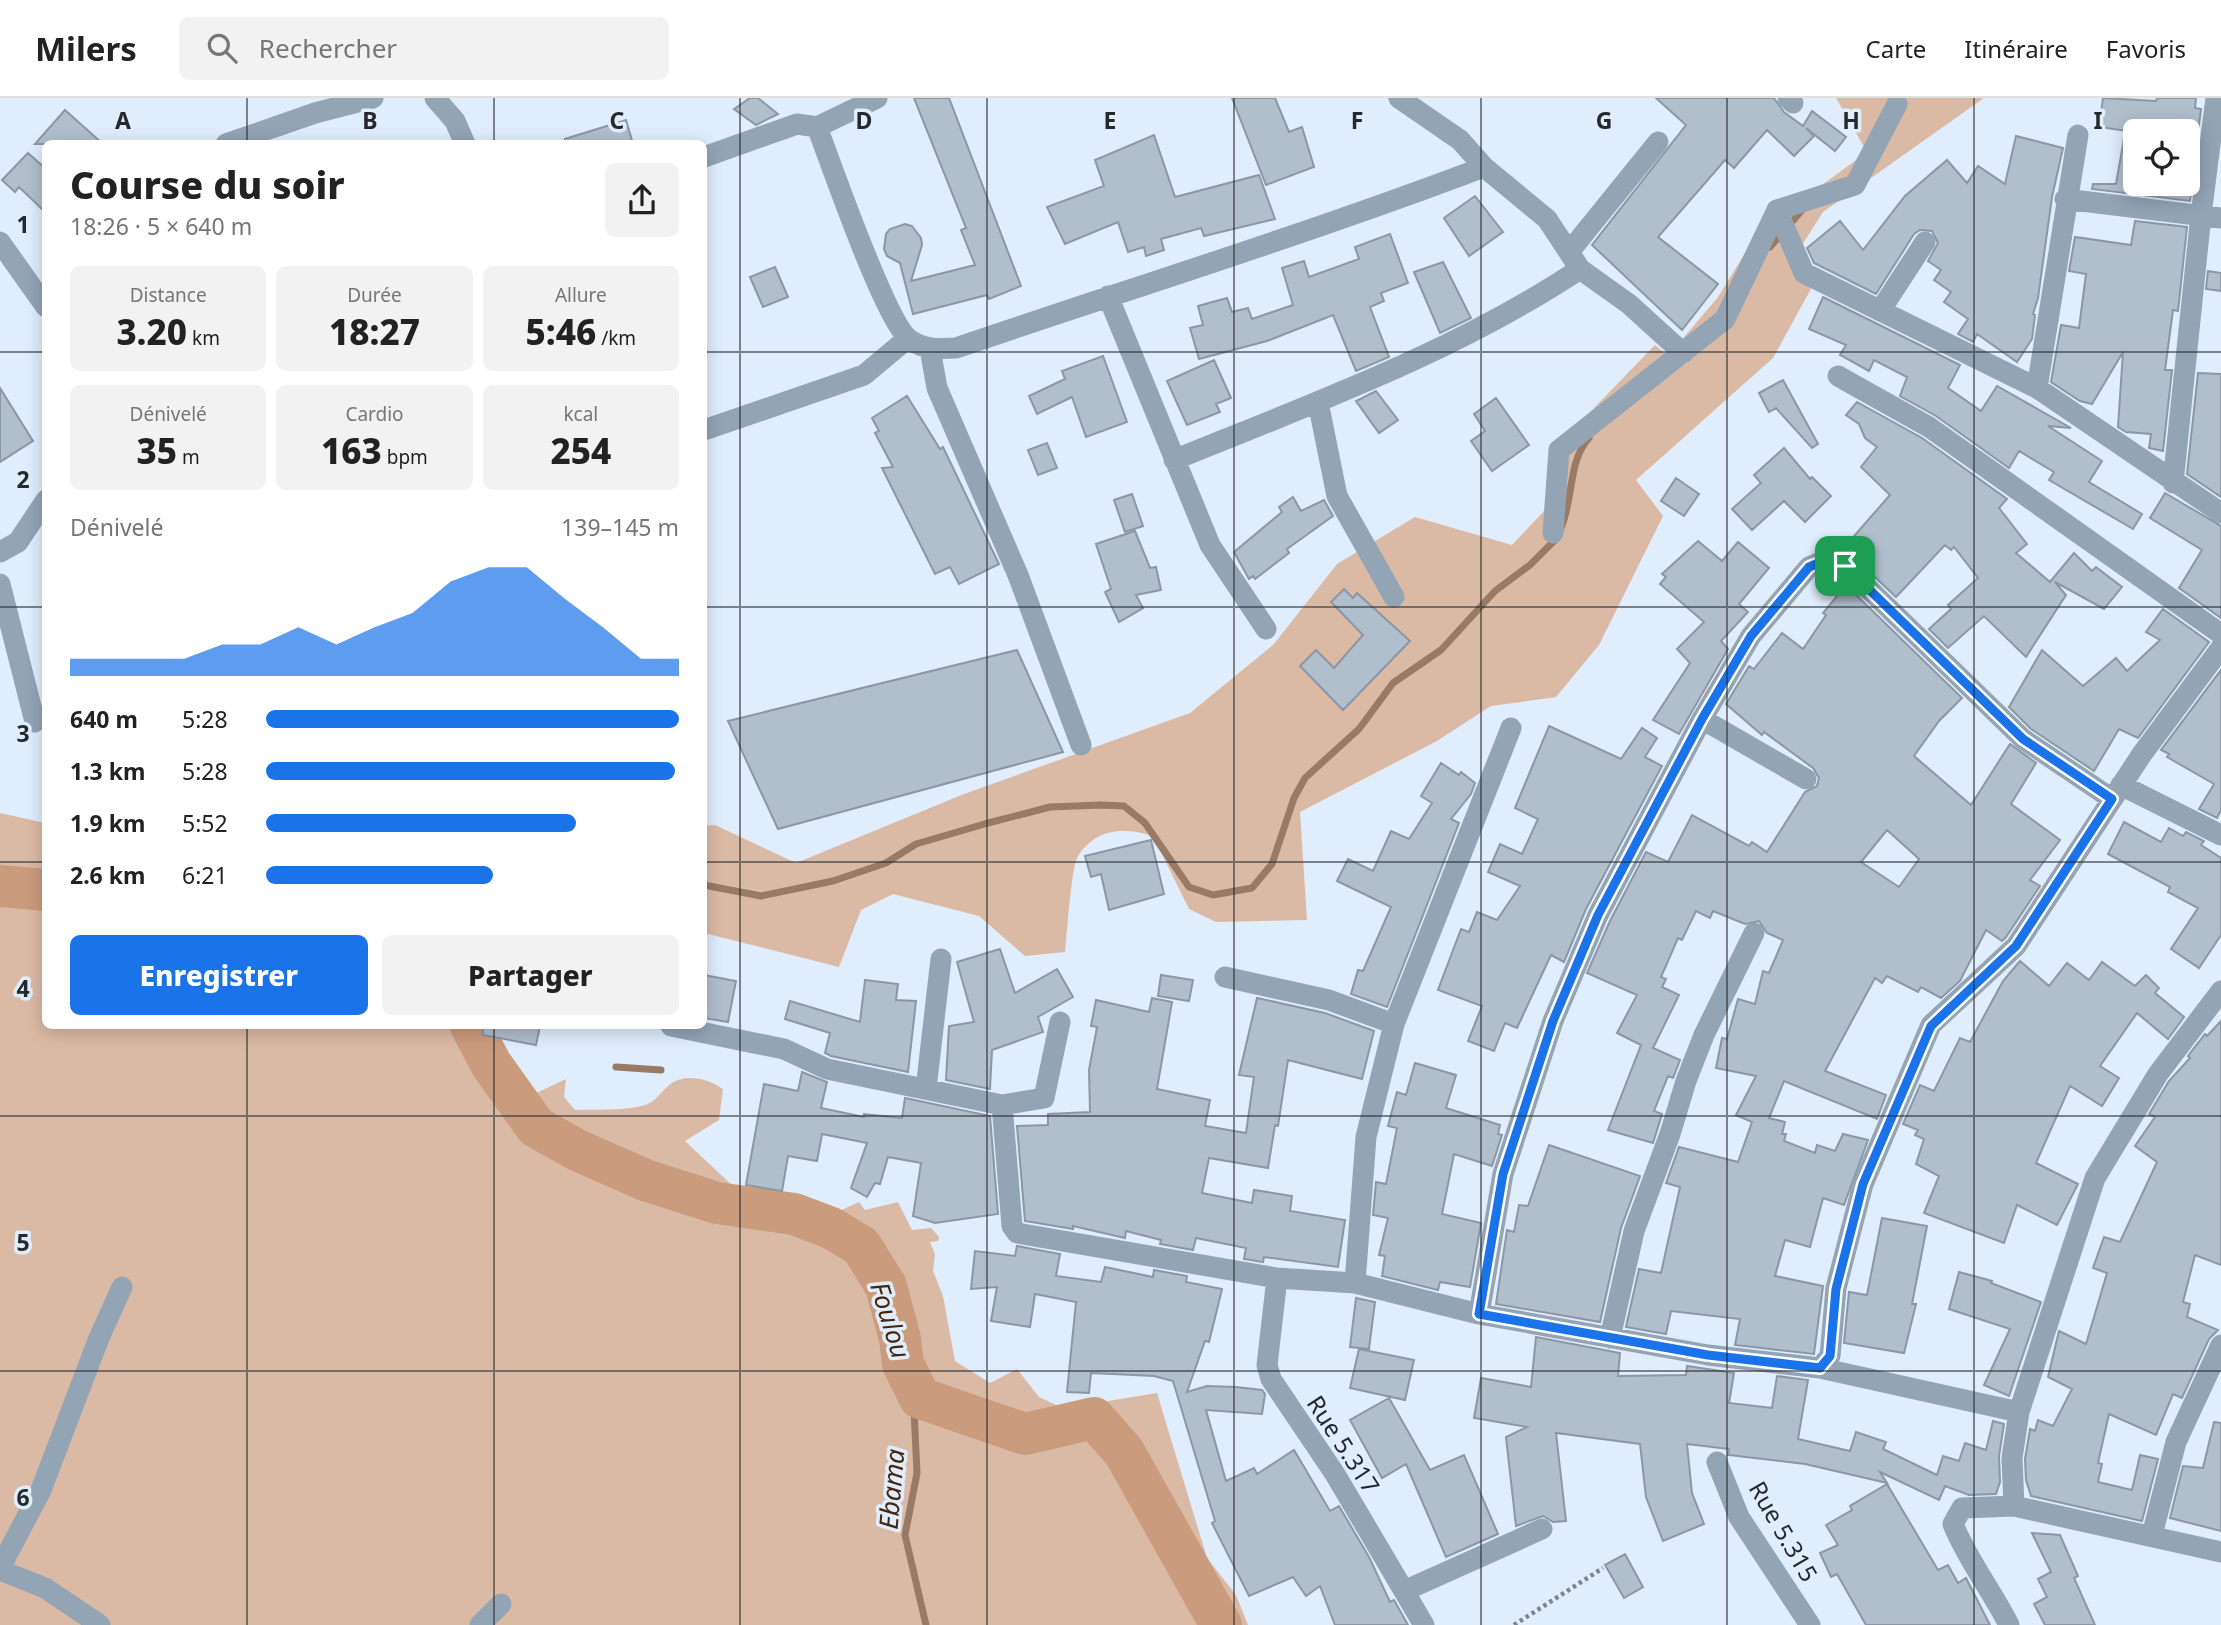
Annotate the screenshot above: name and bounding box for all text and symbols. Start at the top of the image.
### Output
search box [179,17,669,80]
text: Milers [35,26,137,71]
icon: search [203,29,241,67]
text: Rechercher [259,30,397,66]
text: Carte [1866,32,1926,65]
text: Itinéraire [1964,32,2068,65]
text: Favoris [2106,32,2186,65]
text: A [115,104,131,136]
text: B [362,104,378,136]
text: C [610,104,625,136]
text: D [856,104,872,136]
text: E [1104,104,1116,136]
text: F [1351,104,1363,136]
text: G [1596,104,1612,136]
text: H [1842,104,1860,136]
text: I [2094,104,2103,136]
map controls [2123,119,2200,196]
button: locate [2123,119,2200,196]
text: Course du soir [70,158,345,210]
button: share [605,163,679,237]
text: 1 [16,208,30,240]
text: 18:26 · 5 × 640 m [70,210,252,242]
text: Distance [130,282,207,308]
text: Durée [347,282,402,308]
text: Allure [555,282,607,308]
text: 3.20 [116,308,187,355]
text: 18:27 [329,308,420,355]
text: 5:46 [526,308,596,355]
text: km [187,325,220,351]
text: /km [596,325,636,351]
text: Dénivelé [130,401,207,427]
text: Cardio [345,401,404,427]
text: kcal [563,401,598,427]
text: 35 [137,427,177,474]
text: 163 [321,427,382,474]
text: 254 [550,427,611,474]
text: m [177,444,200,470]
text: bpm [382,444,428,470]
text: 2 [16,463,30,495]
text: Dénivelé [70,511,163,543]
text: 139–145 m [561,511,679,543]
pin [1815,536,1875,596]
icon: arrive [1826,547,1864,585]
text: 640 m [70,703,138,735]
text: 5:28 [182,703,228,735]
text: 3 [16,717,30,749]
text: 1.3 km [70,755,145,787]
text: 5:28 [182,755,228,787]
text: 1.9 km [70,807,145,839]
text: 5:52 [182,807,228,839]
text: 2.6 km [70,859,145,891]
text: 6:21 [182,859,228,891]
button: Enregistrer [70,935,368,1015]
button: Partager [382,935,679,1015]
text: 4 [16,972,30,1004]
text: 5 [16,1226,30,1258]
water label: Foulou [862,1277,920,1363]
street label: Rue 5.317 [1300,1389,1388,1499]
water label: Ebama [870,1447,912,1531]
street label: Rue 5.315 [1742,1475,1826,1587]
text: 6 [16,1481,30,1513]

